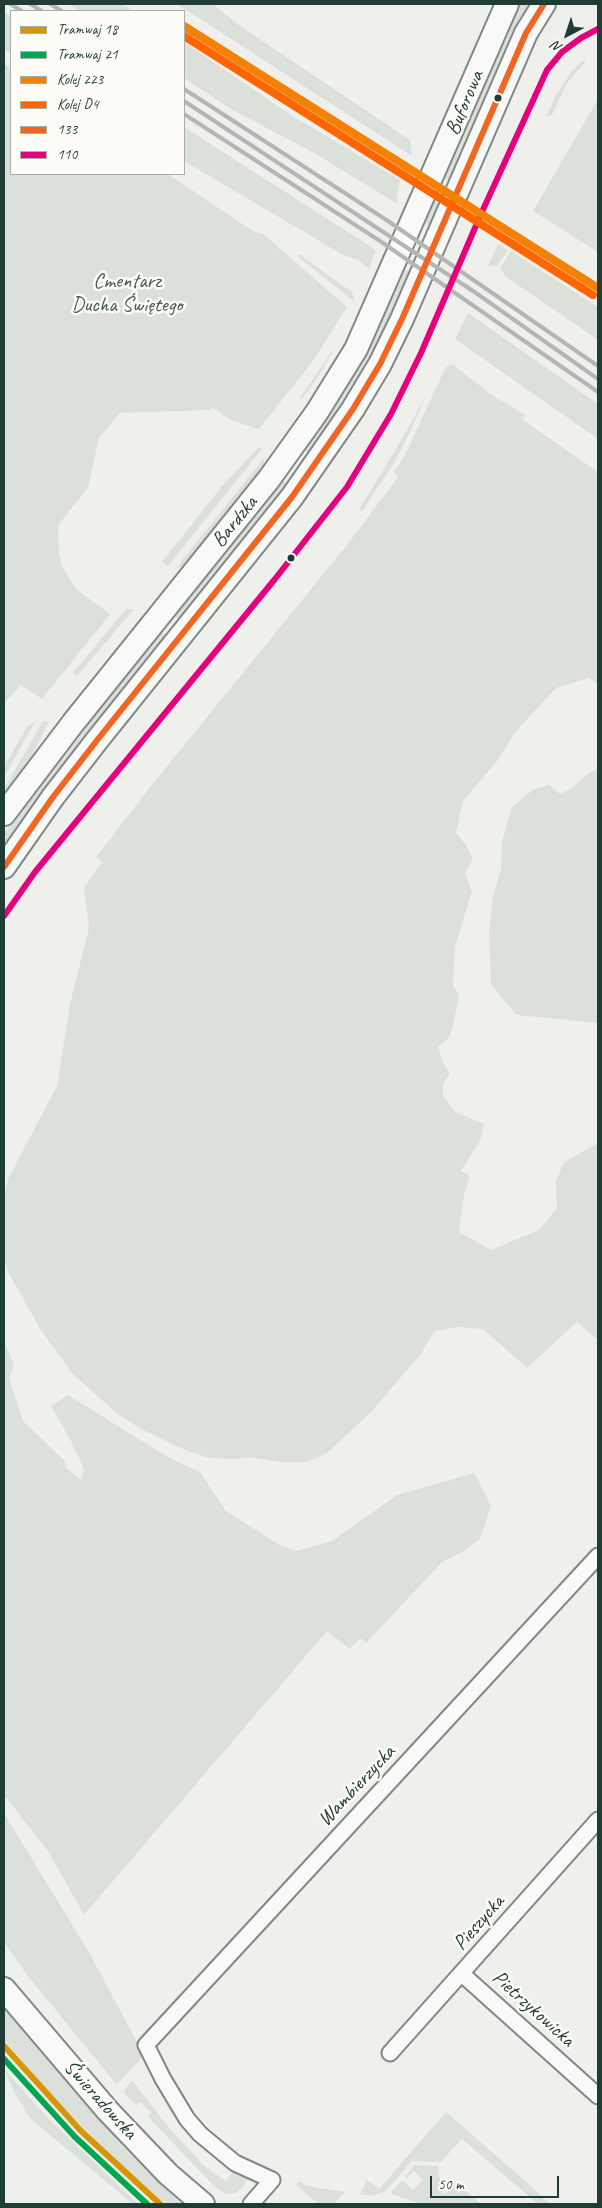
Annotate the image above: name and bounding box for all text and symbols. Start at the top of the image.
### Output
legend [10,10,185,175]
north arrow [542,10,592,60]
text: Tramwaj 18 [57,20,118,39]
text: N [548,38,566,56]
text: Tramwaj 21 [57,45,118,64]
street label: Buforowa [440,67,490,139]
text: Kolej 223 [57,70,103,89]
unlabelled marker [493,93,503,103]
text: Kolej D4 [57,95,99,114]
text: 133 [57,120,77,139]
text: 110 [57,145,77,164]
park label: Cmentarz Ducha Świętego [71,268,183,318]
street label: Bardzka [207,491,263,553]
unlabelled marker [286,553,296,563]
street label: Wambierzycka [313,1740,401,1832]
street label: Pieszycka [448,1890,510,1956]
street label: Pietrzykowicka [487,1965,579,2053]
street label: Świeradowska [58,2055,142,2145]
scale bar [432,2166,561,2198]
text: 50 m [438,2175,464,2194]

